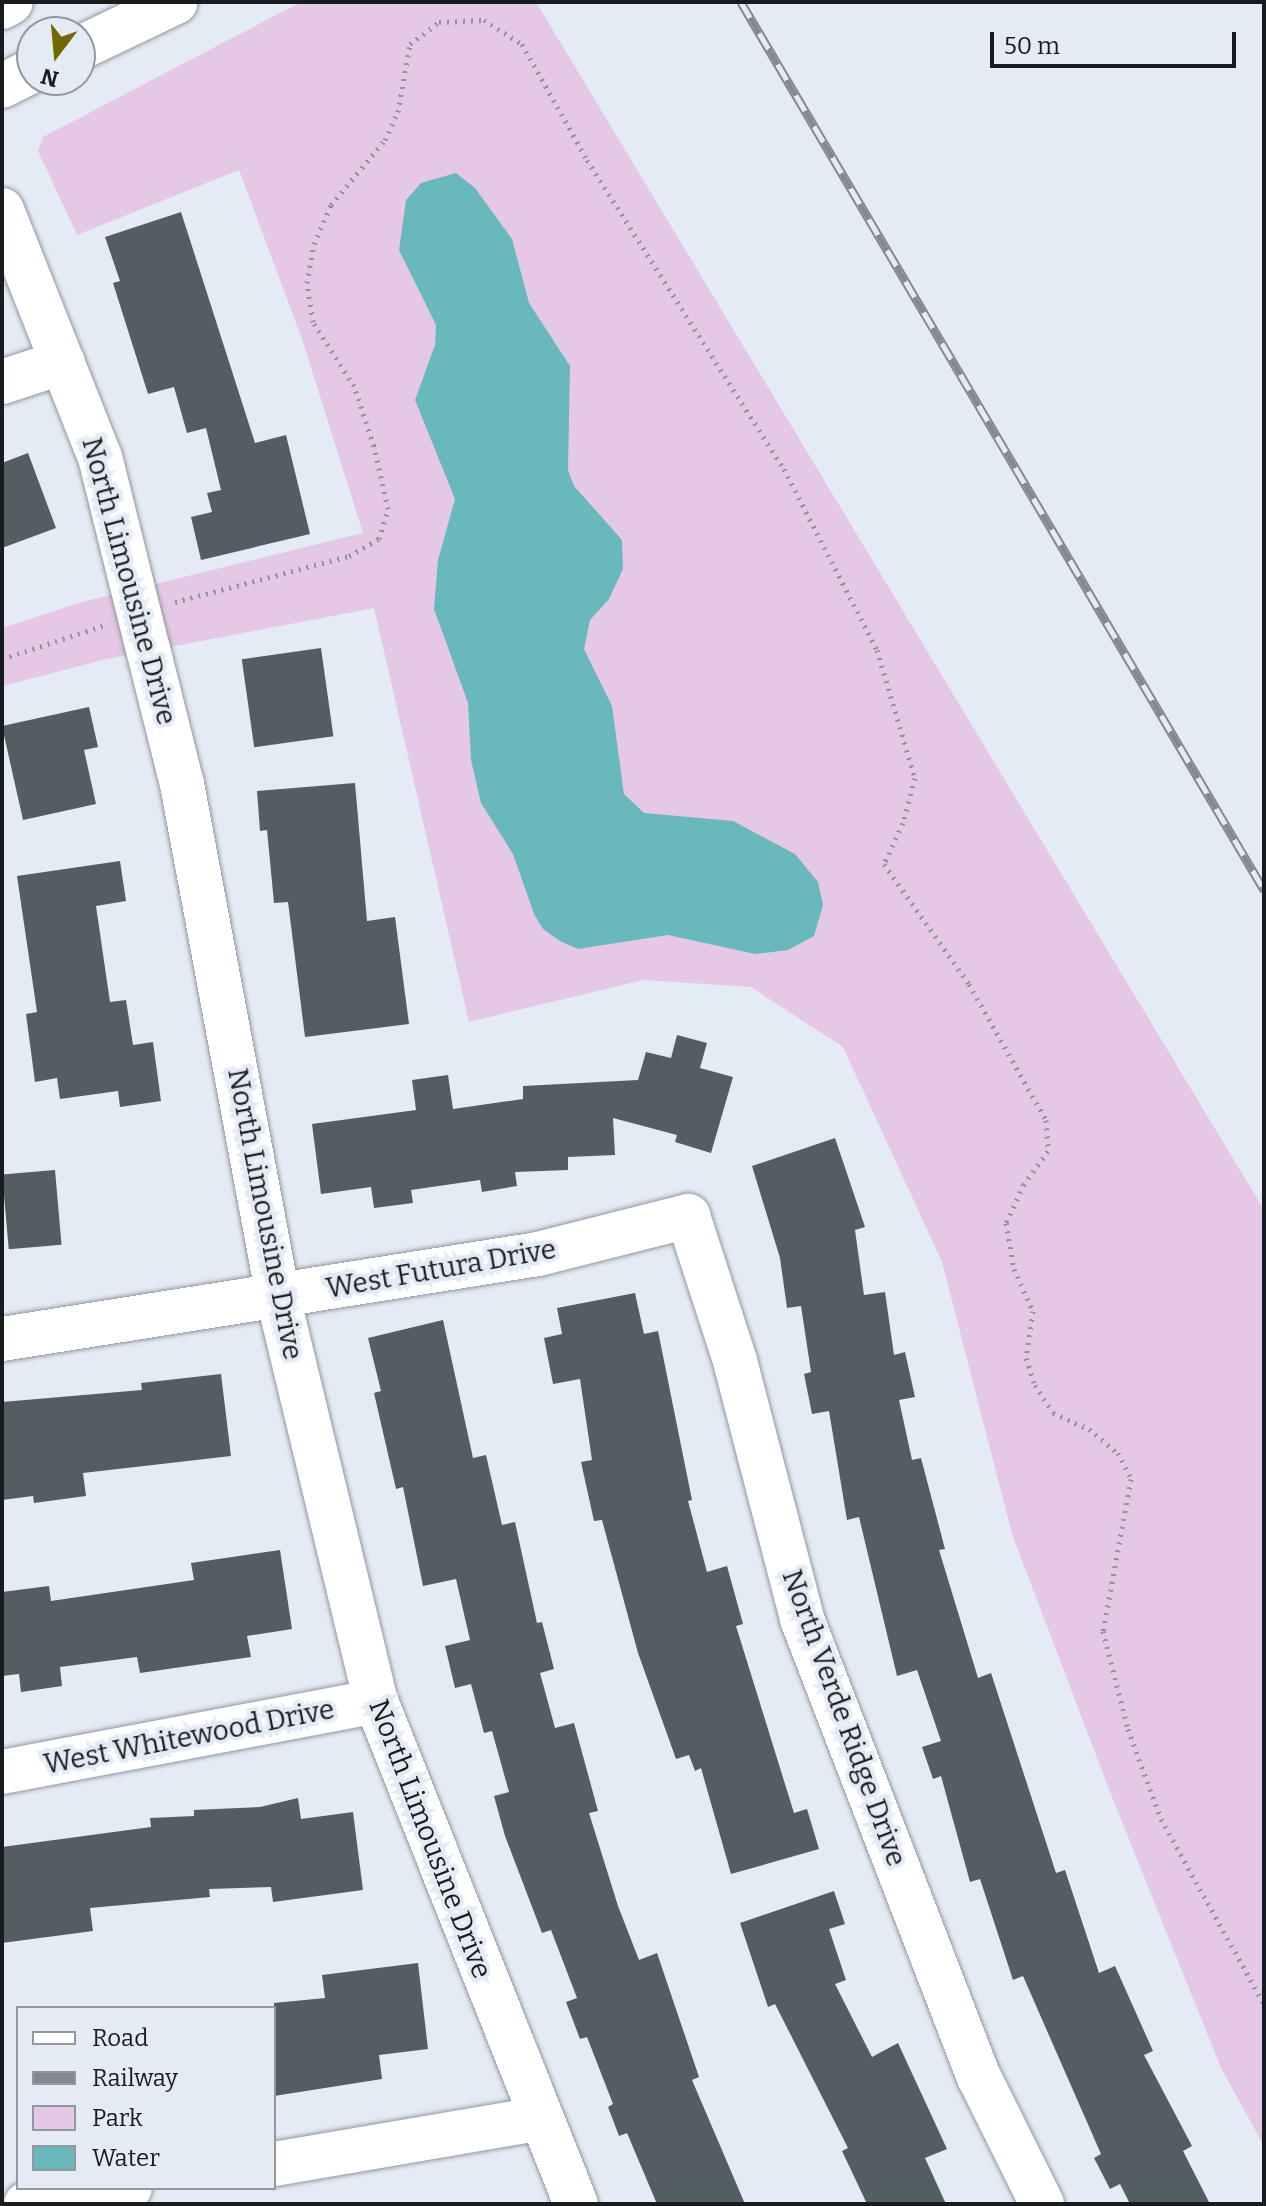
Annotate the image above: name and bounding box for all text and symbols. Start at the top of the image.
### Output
north arrow [16,16,96,96]
scale bar [994,16,1240,66]
text: 50 m [1004,32,1060,60]
text: N [38,62,62,93]
street label: North Limousine Drive [74,434,184,728]
street label: North Limousine Drive [220,1066,310,1362]
street label: West Futura Drive [323,1232,559,1306]
street label: North Verde Ridge Drive [775,1565,913,1871]
street label: West Whitewood Drive [41,1692,337,1782]
street label: North Limousine Drive [361,1695,499,1983]
legend [16,2006,276,2190]
text: Road [92,2024,148,2052]
text: Railway [92,2064,178,2092]
text: Park [92,2104,143,2132]
text: Water [92,2144,160,2172]

